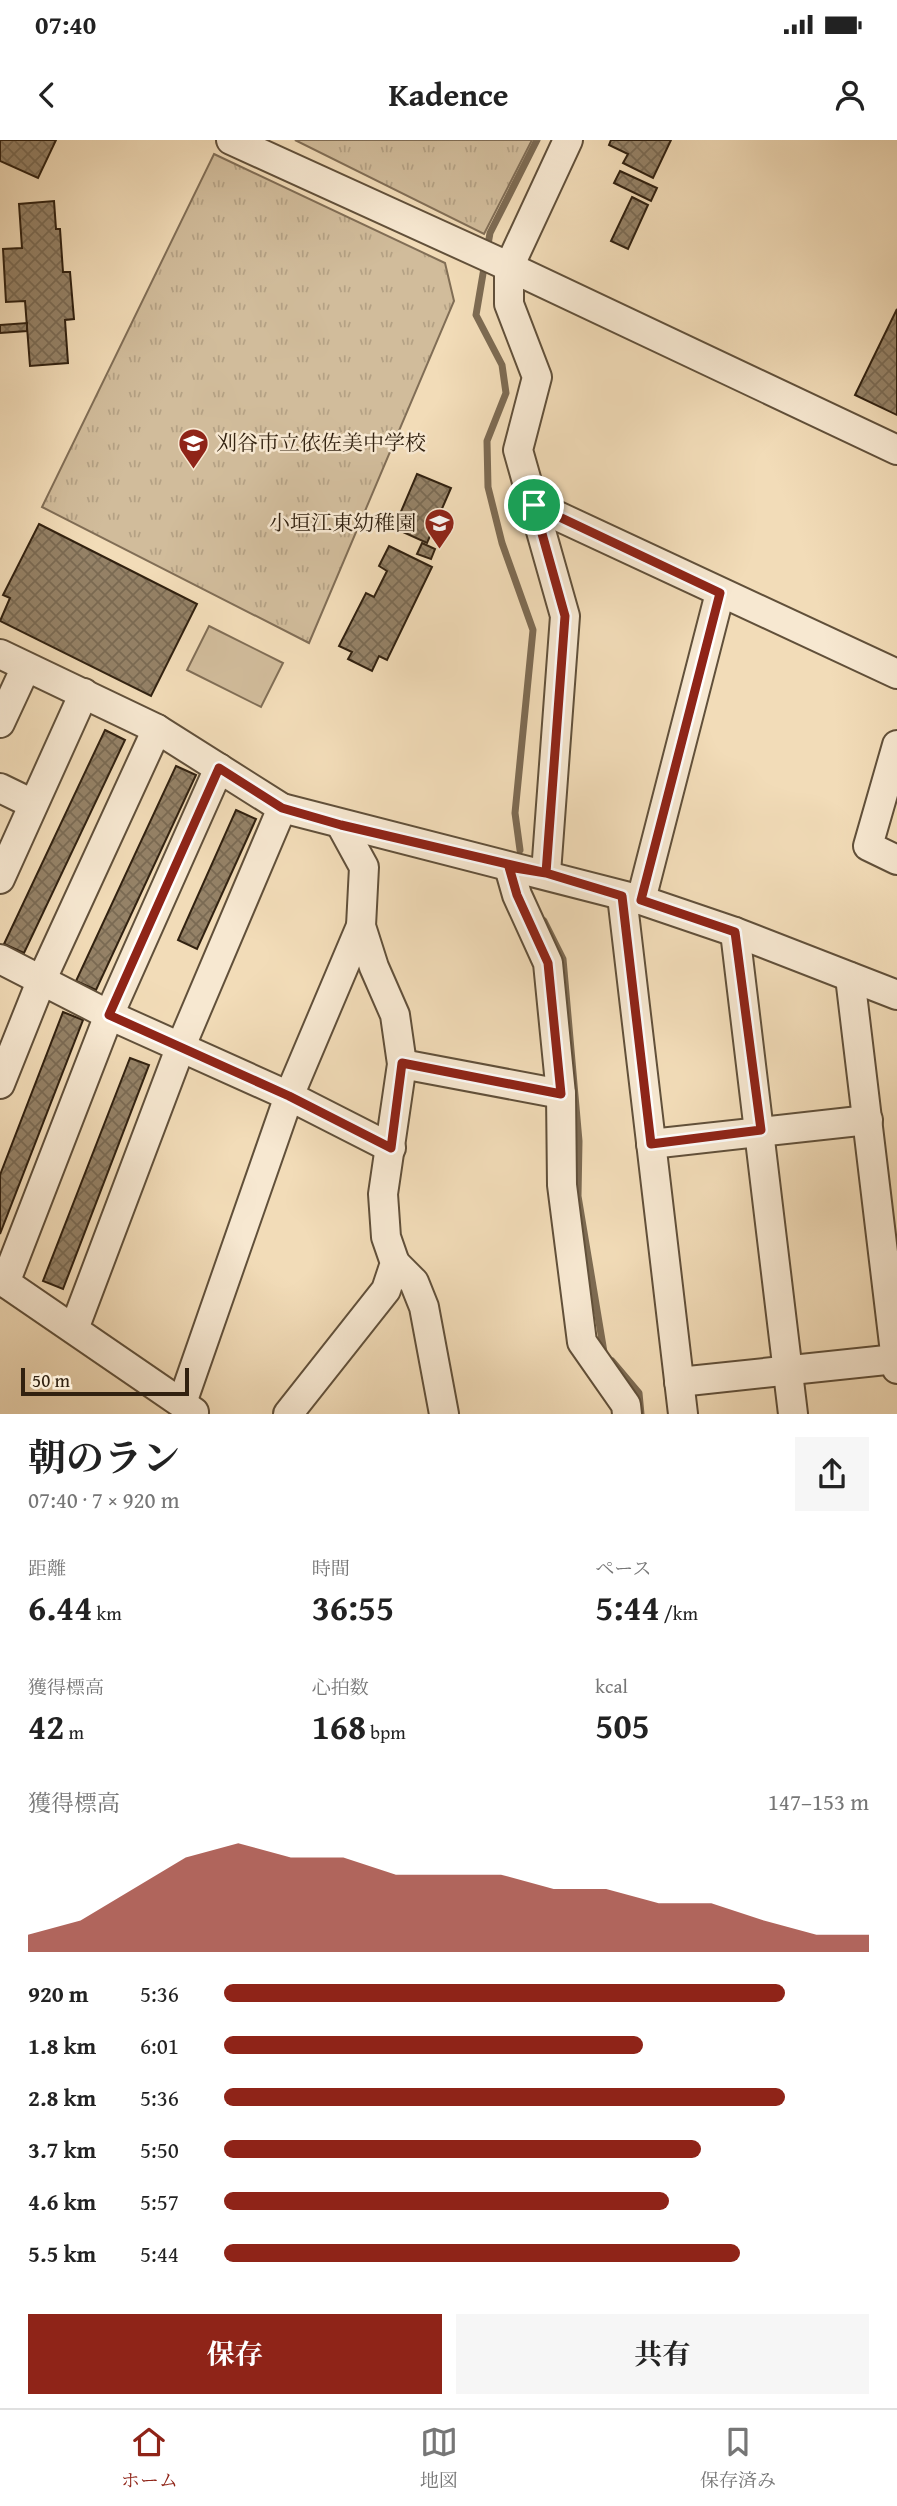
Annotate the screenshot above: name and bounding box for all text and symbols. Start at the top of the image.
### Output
text: 07:40 [35,5,96,44]
text: Kadence [388,71,509,118]
icon: back [28,76,66,114]
icon: person [831,76,869,114]
school or university icon: 刈谷市立依佐美中学校 [176,426,210,470]
place label: 刈谷市立依佐美中学校 [216,427,426,458]
pin [504,475,564,535]
icon: arrive [515,486,553,524]
school or university icon: 小垣江東幼稚園 [422,506,456,550]
place label: 小垣江東幼稚園 [269,507,416,538]
scale bar [21,1365,189,1397]
text: 50 m [32,1366,70,1394]
text: 朝のラン [28,1429,180,1485]
button: share [795,1437,869,1511]
text: 07:40 · 7 × 920 m [28,1483,180,1516]
text: 距離 [28,1554,66,1582]
text: 時間 [312,1554,350,1582]
text: ペース [595,1554,651,1582]
text: 6.44 [28,1582,92,1633]
text: 36:55 [312,1582,394,1633]
text: 5:44 [595,1582,660,1633]
text: km [92,1599,122,1627]
text: /km [660,1599,698,1627]
text: kcal [595,1672,628,1700]
text: 獲得標高 [28,1673,104,1701]
text: 心拍数 [312,1673,369,1701]
text: 505 [595,1700,650,1751]
text: 42 [28,1701,64,1752]
text: 168 [312,1701,366,1752]
text: m [64,1718,84,1746]
text: bpm [366,1718,406,1746]
text: 147–153 m [768,1785,869,1818]
text: 獲得標高 [28,1786,120,1819]
text: 920 m [28,1977,89,2010]
text: 5:36 [140,1977,179,2010]
text: 1.8 km [28,2029,96,2062]
text: 6:01 [140,2029,179,2062]
text: 2.8 km [28,2081,96,2114]
text: 5:36 [140,2081,179,2114]
text: 3.7 km [28,2133,96,2166]
text: 5:50 [140,2133,179,2166]
text: 4.6 km [28,2185,96,2218]
text: 5:57 [140,2185,179,2218]
text: 5.5 km [28,2237,96,2270]
text: 5:44 [140,2237,179,2270]
button: 保存 [28,2314,442,2394]
button: 共有 [456,2314,869,2394]
tab: ホーム [121,2423,178,2494]
tab: 地図 [420,2423,458,2494]
tab: 保存済み [700,2423,776,2494]

